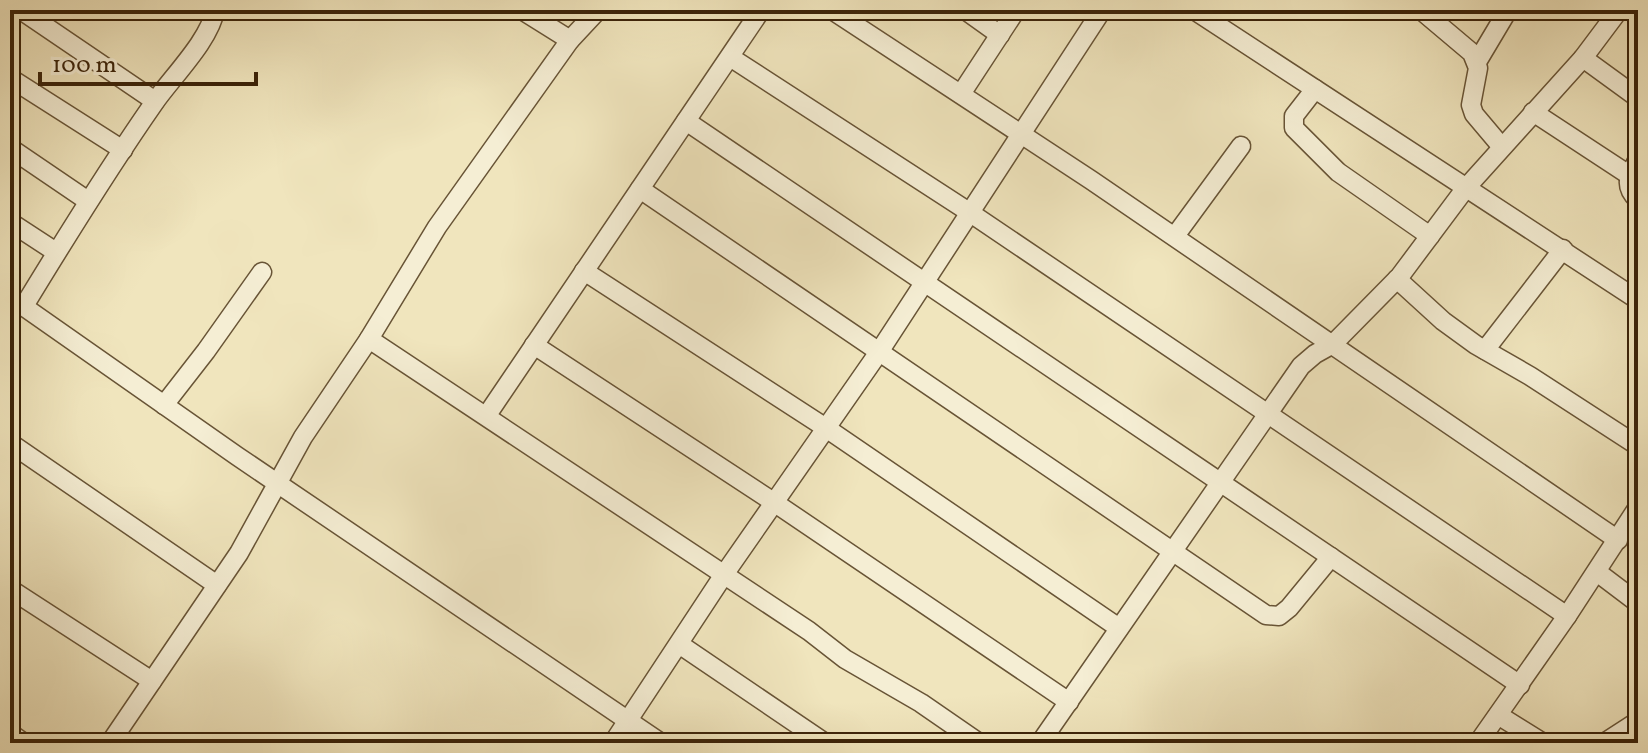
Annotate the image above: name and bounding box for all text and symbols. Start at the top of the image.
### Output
scale bar [40,36,256,86]
text: 100 m [52,49,117,83]

